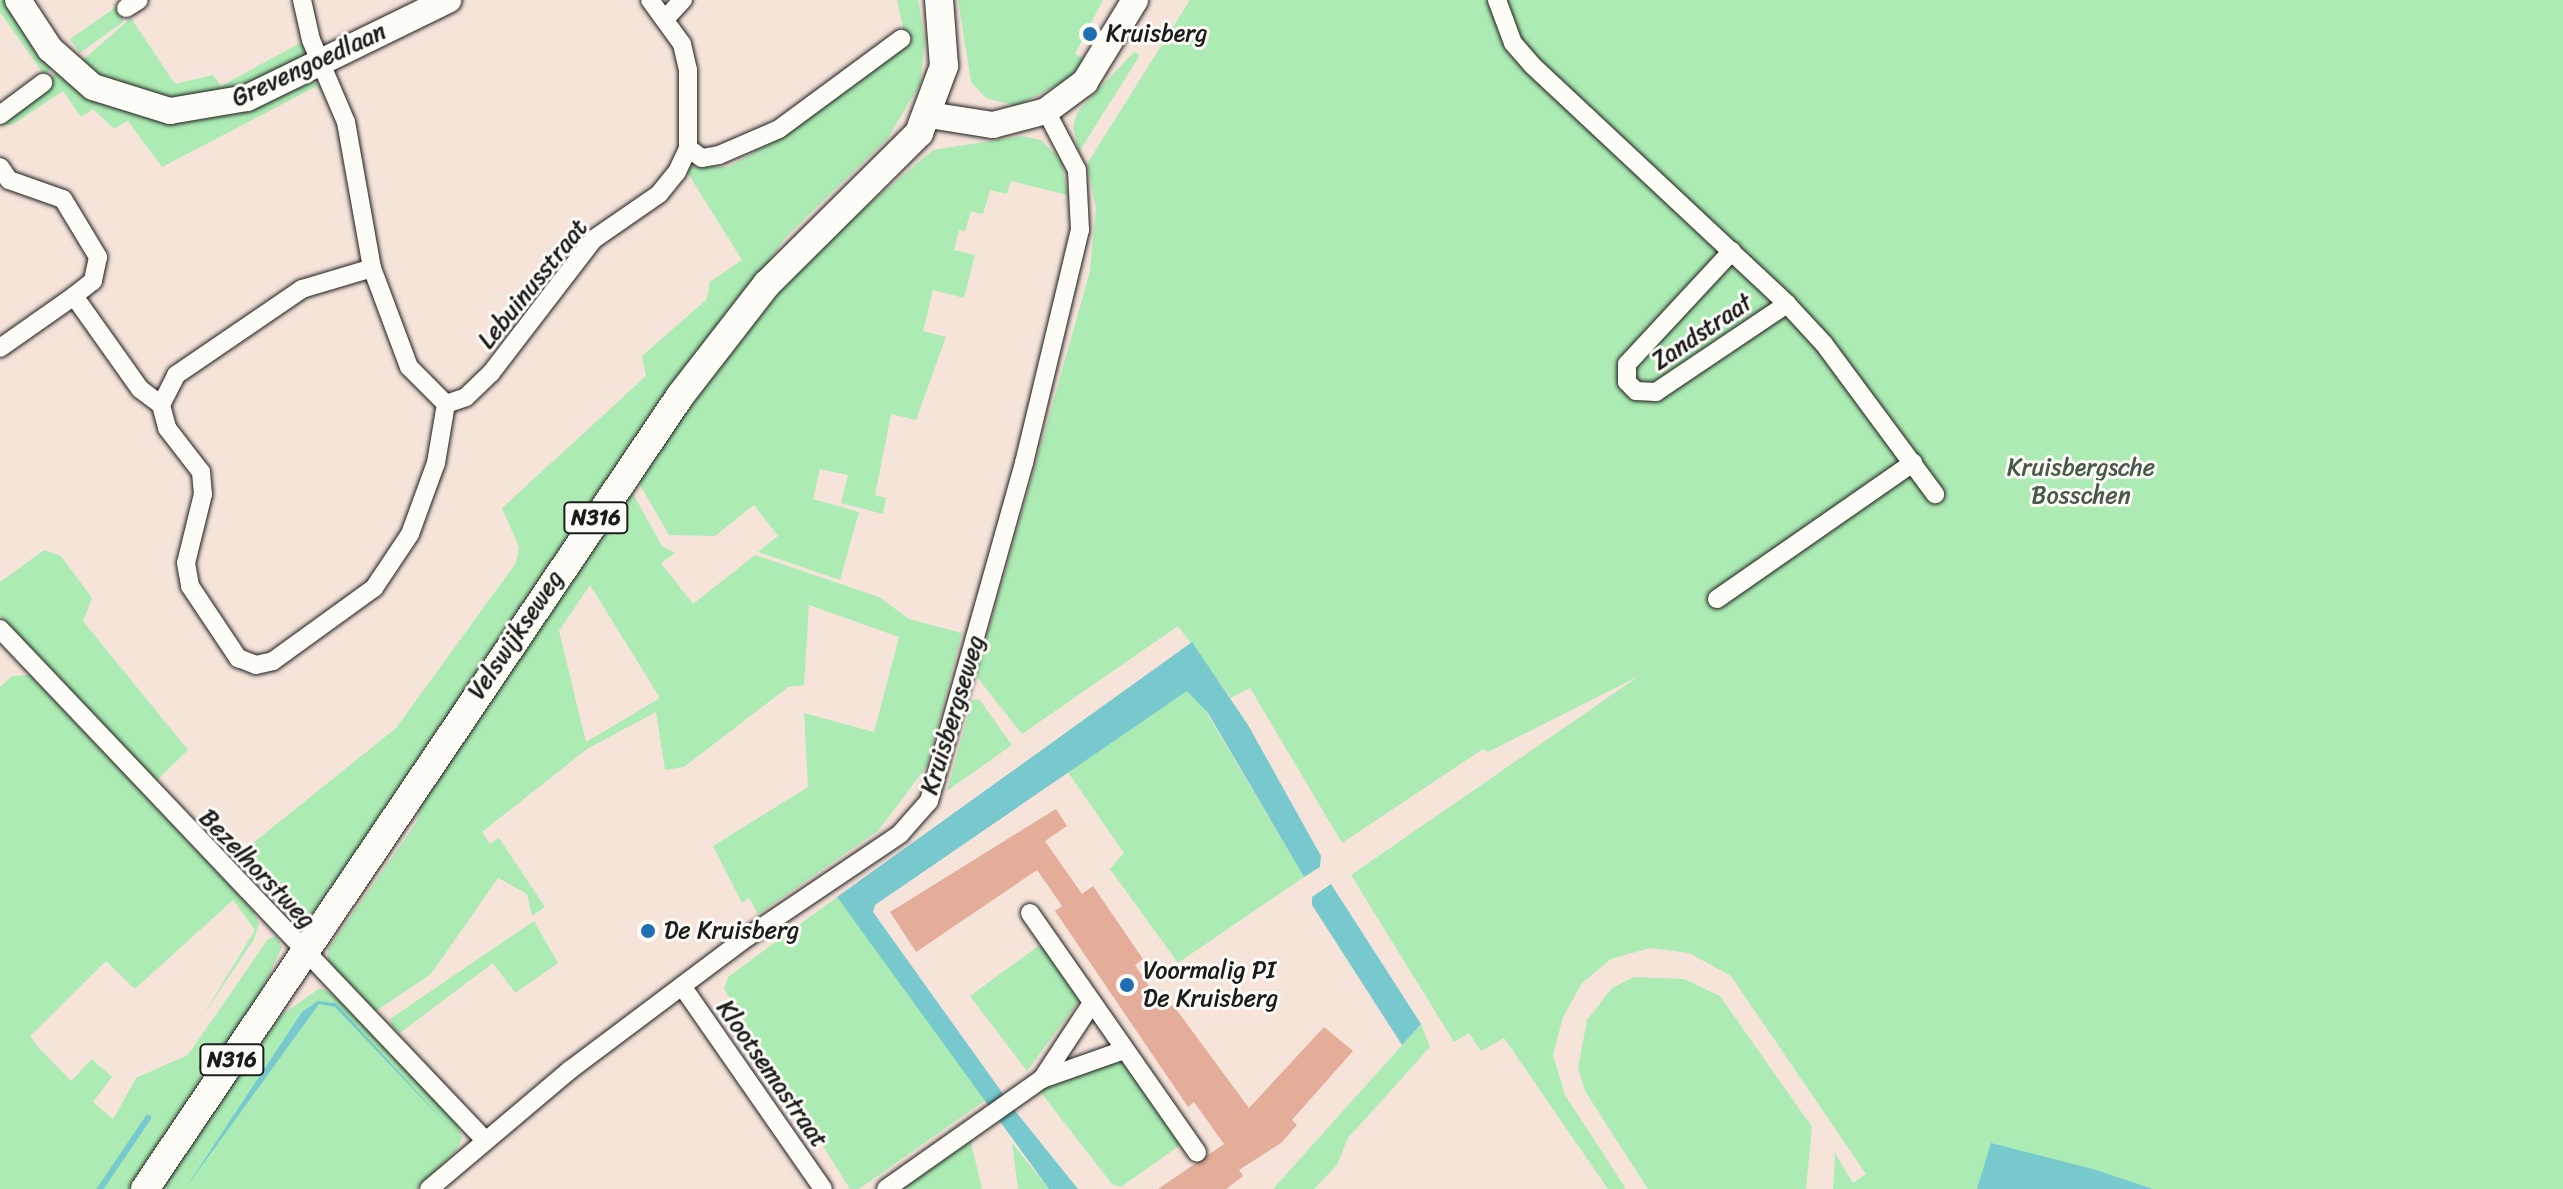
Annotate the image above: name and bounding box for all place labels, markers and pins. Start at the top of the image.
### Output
place label: Kruisberg [1106,20,1207,48]
marker: Kruisberg [1081,25,1099,43]
place label: De Kruisberg [664,917,798,945]
marker: De Kruisberg [639,922,657,940]
place label: Voormalig PI De Kruisberg [1143,957,1277,1013]
marker: Voormalig PI De Kruisberg [1118,976,1136,994]

